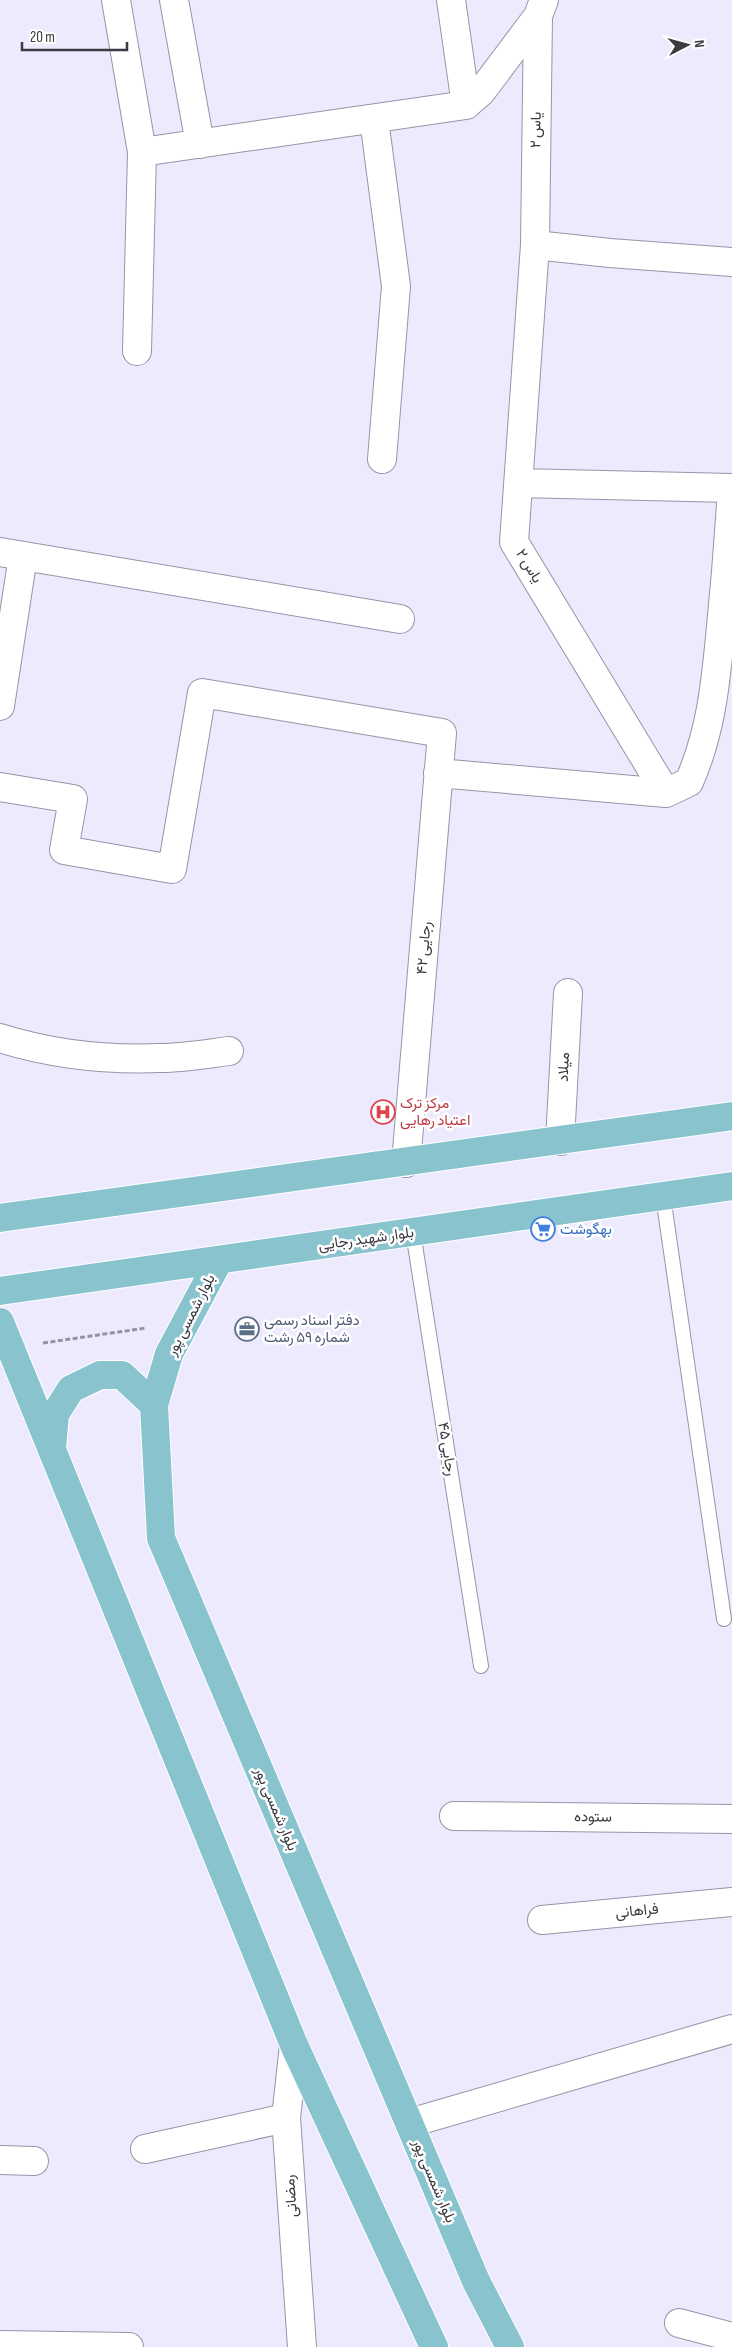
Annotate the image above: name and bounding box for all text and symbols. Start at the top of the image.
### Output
scale bar [22,20,128,52]
north arrow [662,20,712,70]
text: 20 m [30,28,55,47]
text: N [691,39,708,48]
street label: یاس ۲ [526,112,546,148]
street label: یاس ۲ [511,545,547,587]
street label: رجایی ۴۲ [412,921,436,975]
street label: میلاد [554,1052,574,1082]
place label: مرکز ترک اعتیاد رهایی [400,1094,470,1130]
hospital icon: مرکز ترک اعتیاد رهایی [370,1099,396,1125]
supermarket icon: بهگوشت [530,1216,556,1242]
place label: بهگوشت [560,1220,612,1239]
street label: بلوار شهید رجایی [317,1223,415,1255]
street label: بلوار شمسی پور [162,1271,220,1360]
place label: دفتر اسناد رسمی شماره ۵۹ رشت [264,1311,360,1347]
office icon: دفتر اسناد رسمی شماره ۵۹ رشت [234,1316,260,1342]
street label: رجایی ۴۵ [433,1421,461,1477]
street label: بلوار شمسی پور [249,1763,302,1854]
street label: ستوده [574,1807,612,1827]
street label: فراهانی [614,1899,660,1923]
street label: بلوار شمسی پور [407,2135,460,2226]
street label: رمضانی [280,2174,302,2218]

